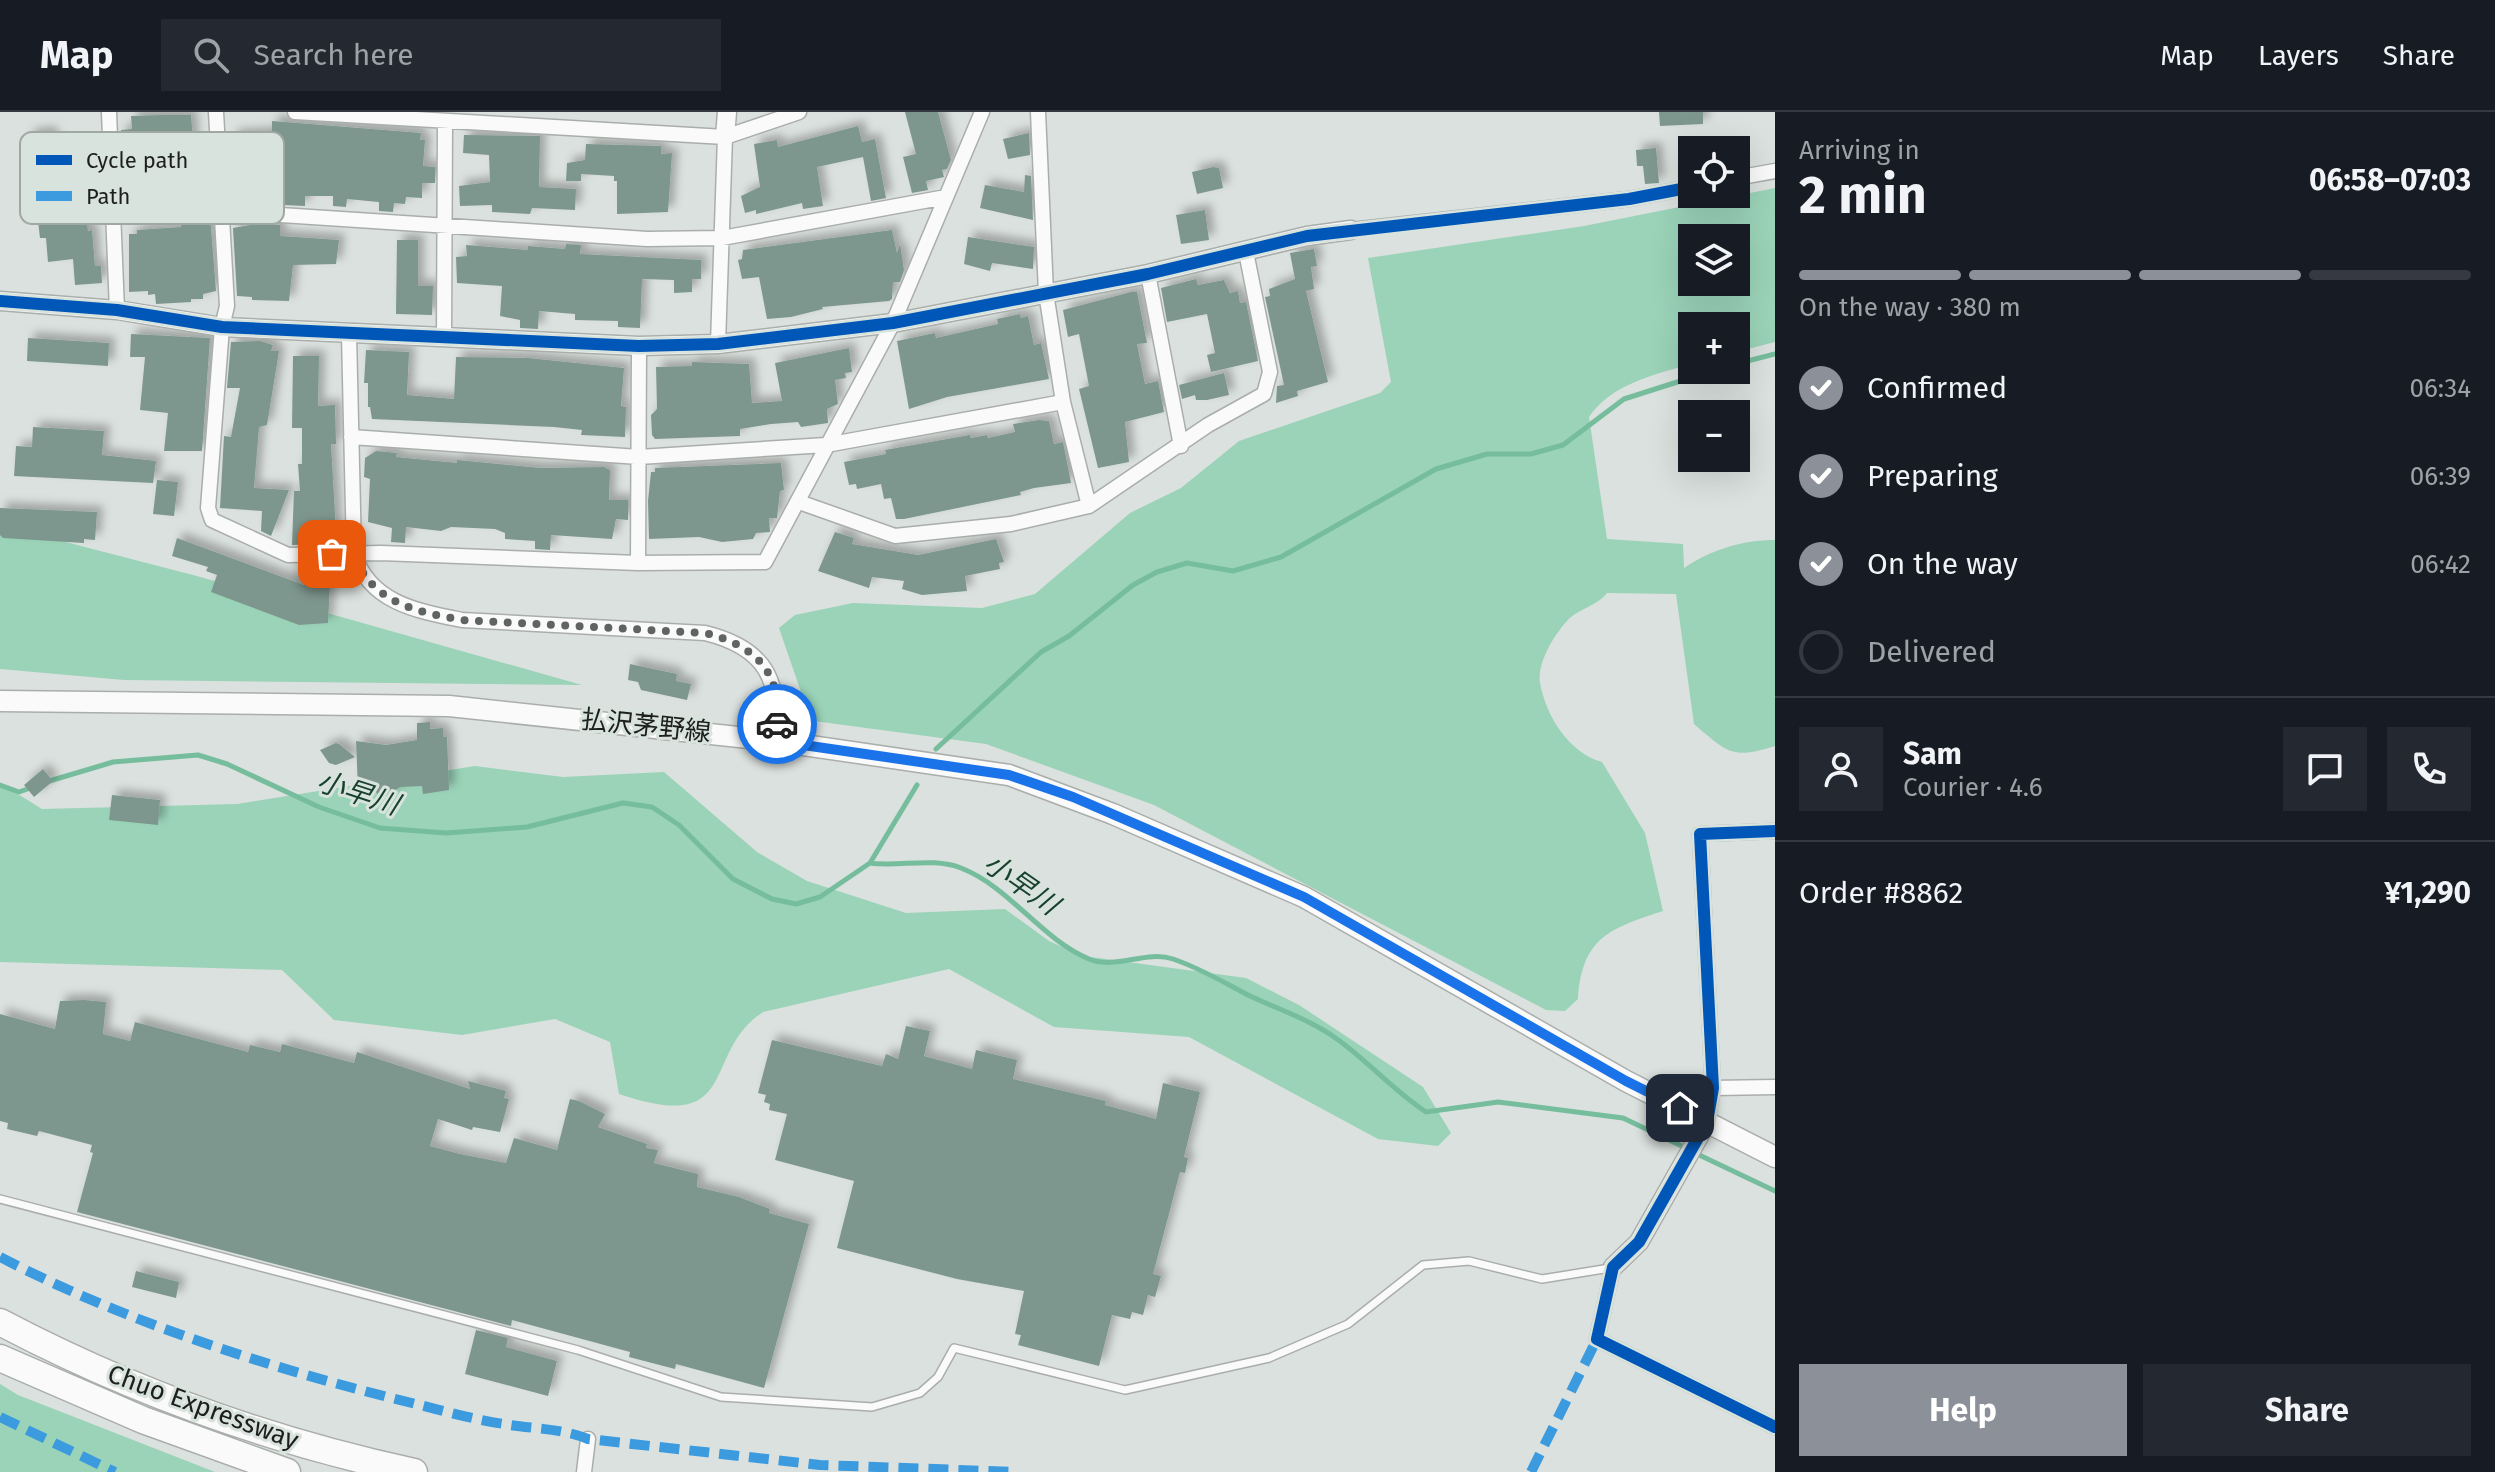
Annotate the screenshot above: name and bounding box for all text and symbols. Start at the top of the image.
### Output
search box [161,19,721,91]
text: Map [40,32,113,78]
icon: search [189,33,233,77]
text: Search here [253,37,414,73]
text: Map [2160,39,2214,72]
text: Layers [2258,39,2339,72]
text: Share [2383,39,2455,72]
legend [20,132,284,224]
text: Arriving in [1799,135,1920,166]
map controls [1678,136,1750,472]
button: locate [1678,136,1750,208]
text: Cycle path [86,147,188,174]
text: 06:58–07:03 [2309,162,2471,198]
text: 2 min [1799,164,1927,227]
text: Path [86,183,130,210]
button: layers [1678,224,1750,296]
text: On the way · 380 m [1799,292,2021,323]
button: + [1678,312,1750,384]
icon: check [1799,366,1843,410]
text: Confirmed [1867,370,2007,406]
text: 06:34 [2409,373,2471,404]
button: − [1678,400,1750,472]
icon: check [1799,454,1843,498]
text: Preparing [1867,458,1998,494]
text: 06:39 [2410,461,2471,492]
pin [298,520,366,588]
icon: bag [310,532,354,576]
icon: check [1799,542,1843,586]
text: On the way [1867,546,2018,582]
text: 06:42 [2410,549,2471,580]
text: Delivered [1867,634,1996,670]
courier [737,684,817,764]
icon: car [755,702,799,746]
street label: 払沢茅野線 [580,704,712,748]
button: person [1799,727,1883,811]
button: chat [2283,727,2367,811]
button: phone [2387,727,2471,811]
text: Sam [1903,736,1962,772]
water label: 小早川 [313,764,406,823]
text: Courier · 4.6 [1903,772,2043,803]
water label: 小早川 [977,846,1067,923]
text: Order #8862 [1799,875,1963,911]
text: ¥1,290 [2384,875,2471,911]
pin [1646,1074,1714,1142]
icon: home [1658,1086,1702,1130]
street label: Chuo Expressway [103,1358,303,1456]
button: Help [1799,1364,2127,1456]
button: Share [2143,1364,2471,1456]

